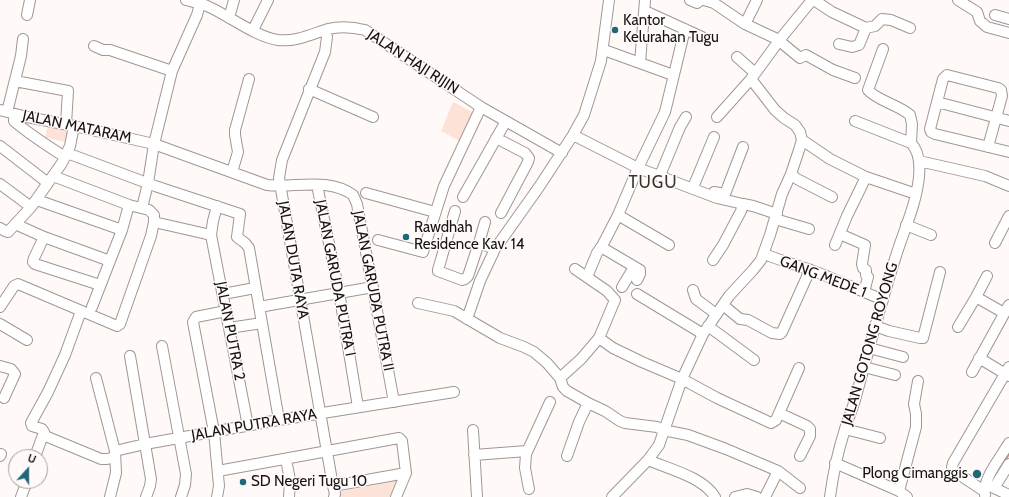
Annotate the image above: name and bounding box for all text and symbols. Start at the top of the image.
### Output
place label: Kantor Kelurahan Tugu [623,12,719,47]
marker: Kantor Kelurahan Tugu [610,25,620,35]
street label: JALAN HAJI RIJIN [364,26,462,98]
street label: JALAN MATARAM [21,107,133,147]
district label: TUGU [628,173,678,193]
street label: JALAN GARUDA PUTRA I [311,198,359,358]
street label: JALAN DUTA RAYA [274,200,312,320]
street label: JALAN GARUDA PUTRA II [349,209,397,373]
place label: Rawdhah Residence Kav. 14 [414,219,524,254]
marker: Rawdhah Residence Kav. 14 [401,232,411,242]
street label: GANG MEDE 1 [777,252,869,302]
street label: JALAN GOTONG ROYONG [838,260,902,428]
street label: JALAN PUTRA 2 [212,280,248,382]
street label: JALAN PUTRA RAYA [190,405,318,445]
north arrow [8,449,48,489]
text: U [26,451,38,467]
place label: Plong Cimanggis [862,465,968,483]
marker: Plong Cimanggis [971,468,983,480]
place label: SD Negeri Tugu 10 [251,473,367,491]
marker: SD Negeri Tugu 10 [238,477,248,487]

